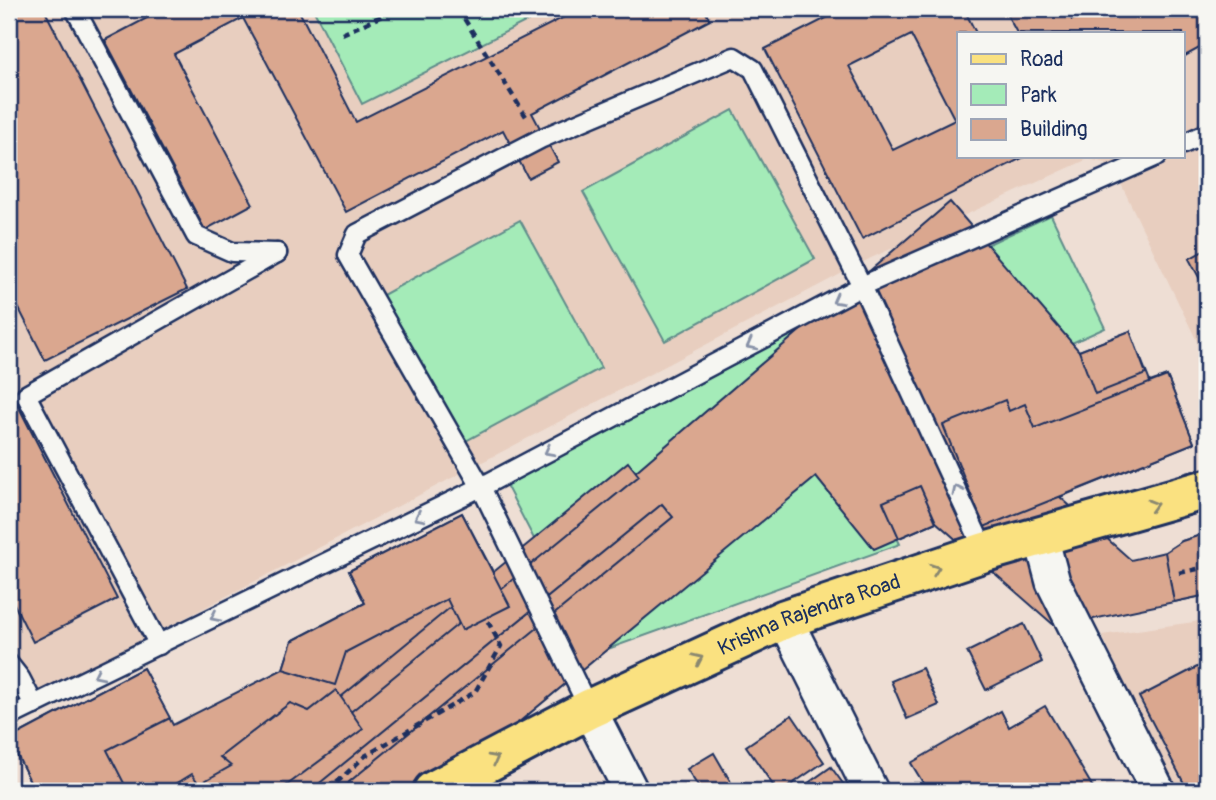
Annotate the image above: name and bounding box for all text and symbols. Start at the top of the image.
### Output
legend [957,32,1184,158]
text: Road [1020,46,1064,73]
text: Park [1020,82,1057,109]
text: Building [1020,116,1087,143]
one-way arrow [831,292,844,305]
one-way arrow [746,337,758,351]
one-way arrow [544,443,557,456]
one-way arrow [951,485,965,497]
one-way arrow [1147,499,1159,513]
one-way arrow [414,509,426,523]
one-way arrow [928,563,940,577]
street label: Krishna Rajendra Road [713,568,904,662]
one-way arrow [210,609,222,623]
one-way arrow [691,653,703,667]
one-way arrow [93,666,105,680]
one-way arrow [486,754,499,768]

